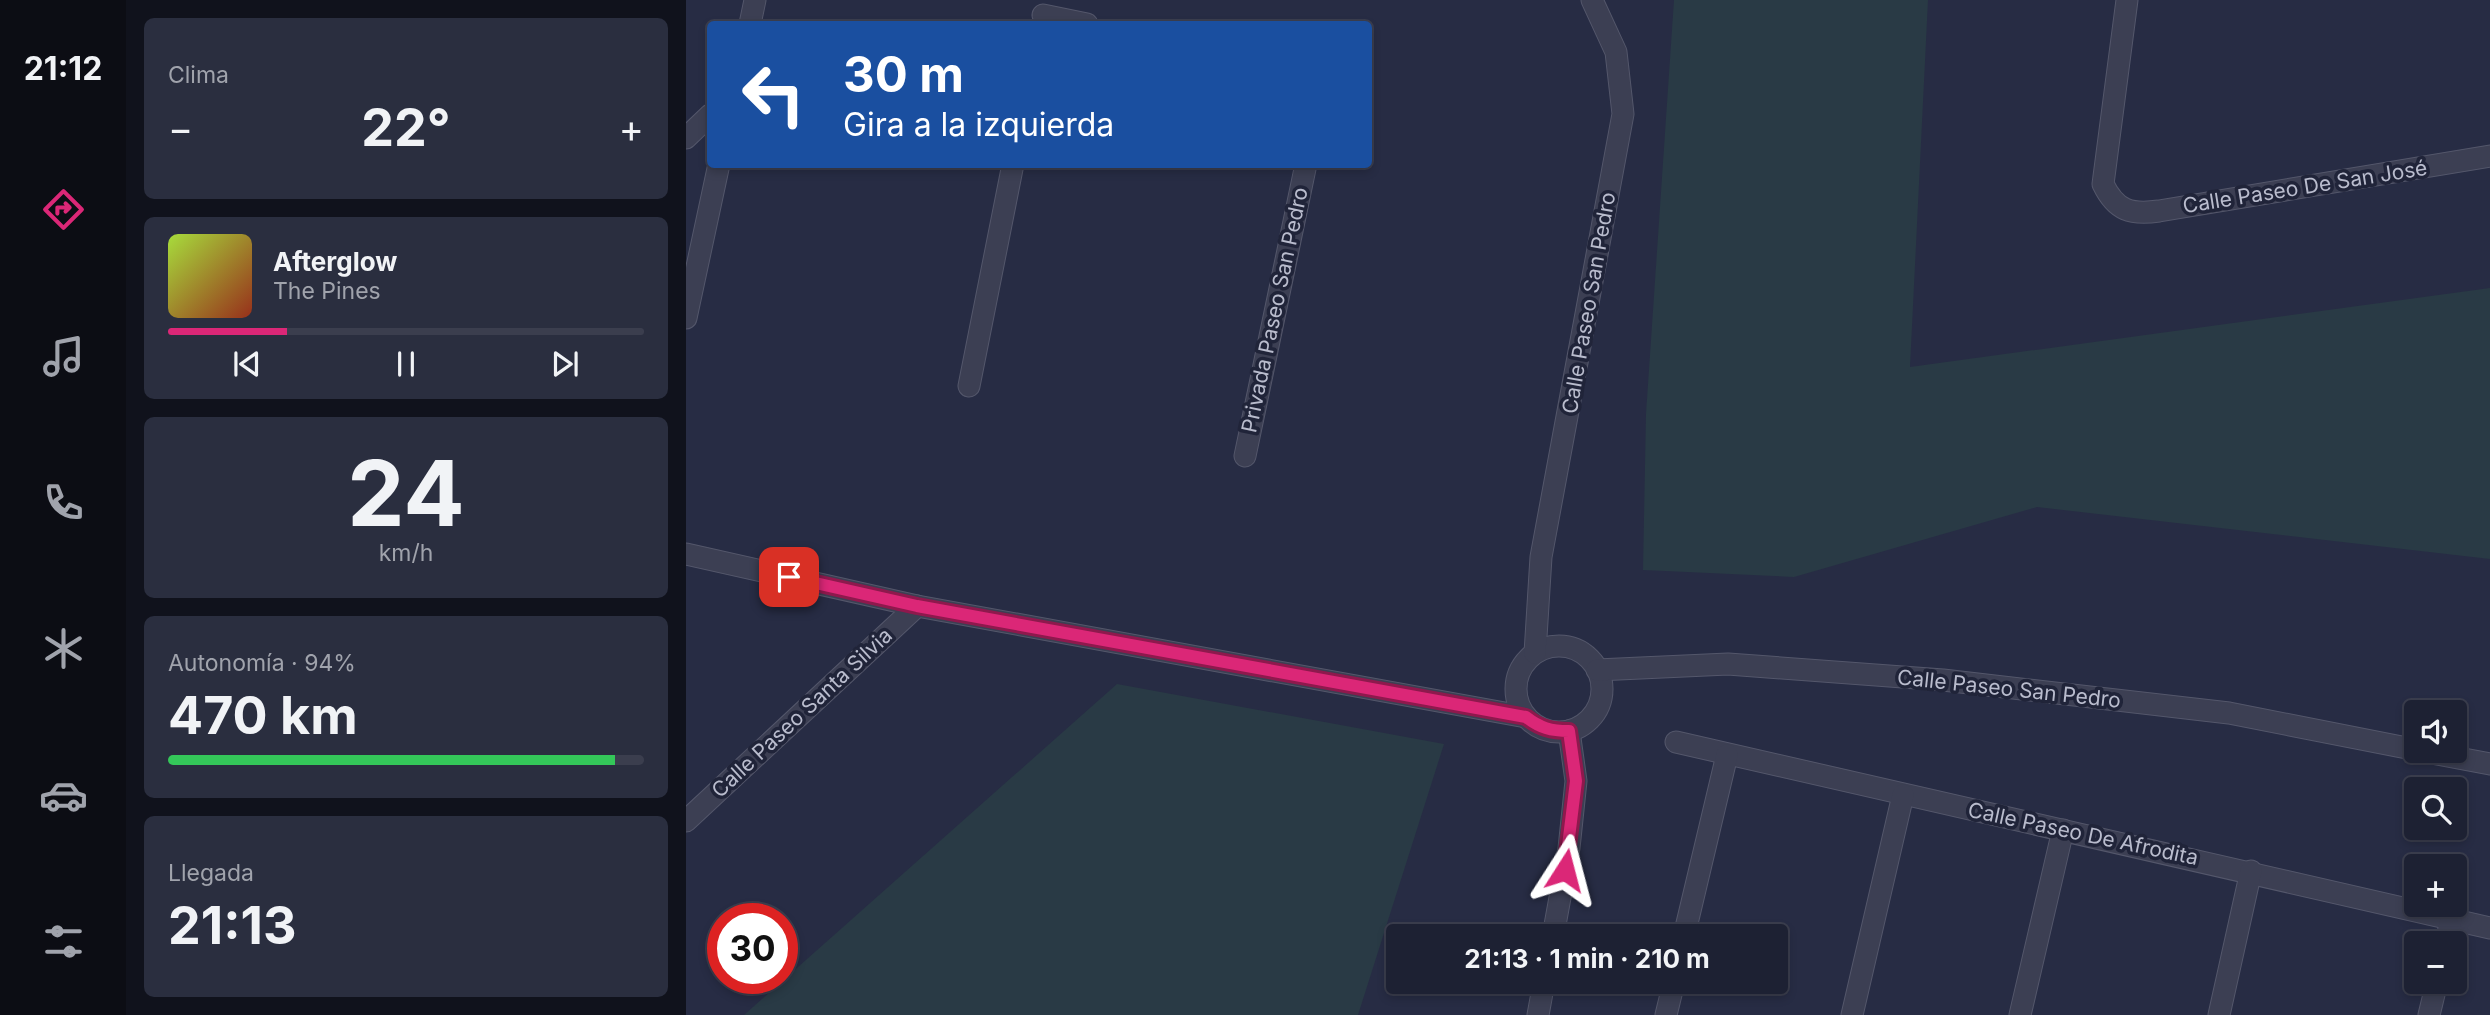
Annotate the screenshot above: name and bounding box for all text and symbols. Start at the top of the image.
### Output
text: 30 m [843,45,964,104]
text: 21:12 [24,49,102,88]
icon: left [728,49,819,140]
text: Clima [168,61,229,89]
text: 22° [361,96,451,159]
text: − [168,105,193,151]
text: + [619,105,644,151]
text: Gira a la izquierda [843,105,1114,144]
street label: Calle Paseo De San José [2181,155,2429,218]
icon: directions [39,185,88,234]
street label: Privada Paseo San Pedro [1236,185,1313,435]
street label: Calle Paseo San Pedro [1557,190,1620,416]
text: Afterglow [273,246,397,277]
text: The Pines [273,277,381,305]
icon: music [39,332,88,381]
icon: previous [228,345,266,383]
icon: pause [387,345,425,383]
icon: next [546,345,584,383]
text: 24 [347,438,465,548]
icon: phone [39,478,88,527]
text: km/h [379,539,433,567]
pin [759,547,819,607]
icon: arrive [770,558,808,596]
street label: Calle Paseo Santa Silvia [706,623,897,803]
icon: climate [39,624,88,673]
text: Autonomía · 94% [168,649,356,677]
street label: Calle Paseo San Pedro [1896,664,2122,713]
text: 470 km [168,684,358,747]
map controls [2404,700,2467,994]
button: sound [2404,700,2467,763]
icon: car [39,771,88,820]
button: search [2404,777,2467,840]
street label: Calle Paseo De Afrodita [1966,797,2201,870]
position arrow [1528,833,1602,907]
button: + [2404,854,2467,917]
text: Llegada [168,859,254,887]
text: 21:13 [168,894,297,957]
speed limit sign: 30 [707,903,798,994]
icon: filters [39,917,88,966]
button: − [2404,931,2467,994]
text: 21:13 · 1 min · 210 m [1464,943,1710,974]

